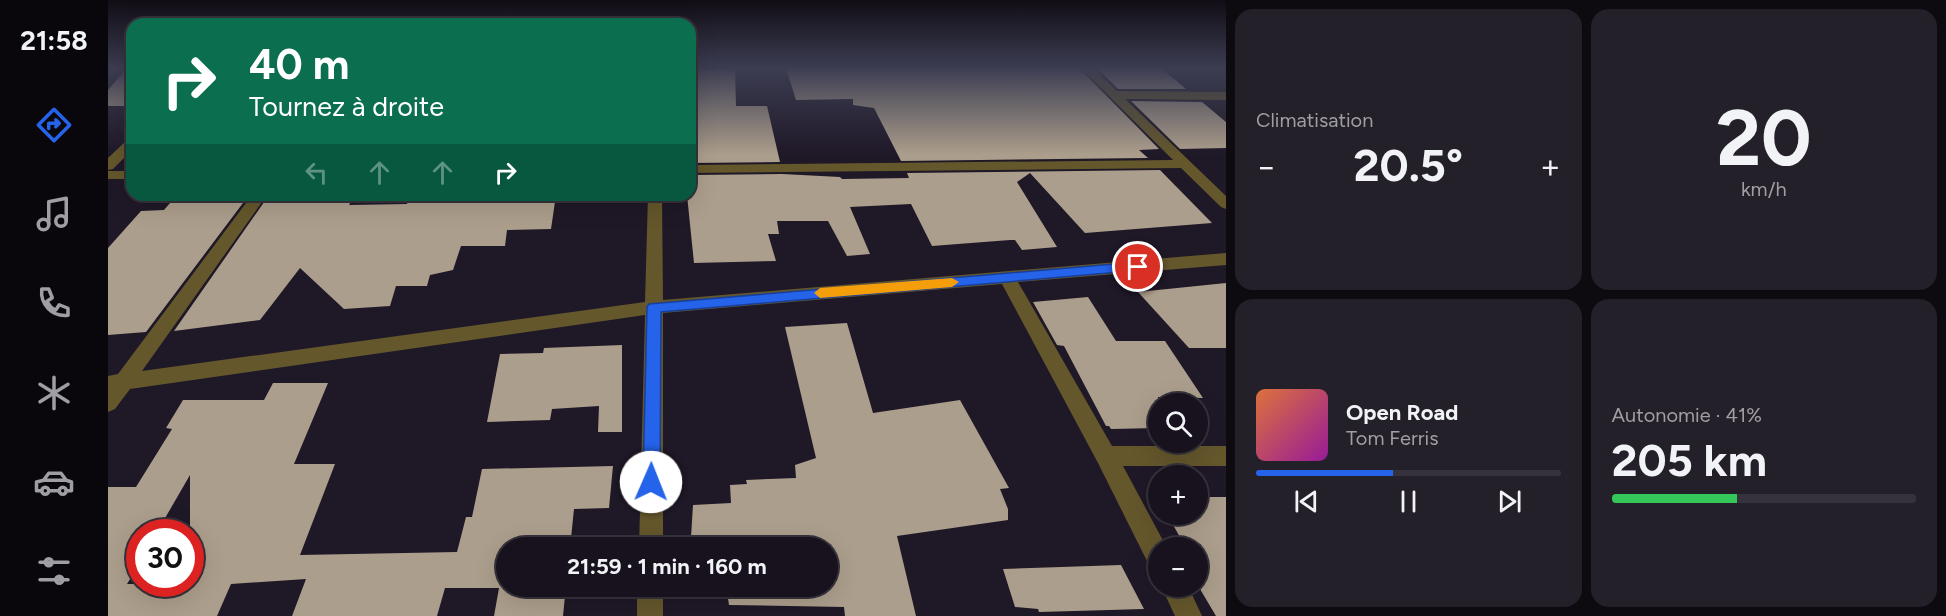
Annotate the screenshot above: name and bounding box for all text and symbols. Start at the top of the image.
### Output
text: 21:58 [20,24,88,57]
text: 40 m [249,39,349,90]
icon: right [150,42,228,120]
text: Tournez à droite [249,90,444,123]
text: 20 [1716,91,1812,185]
icon: directions [33,104,75,146]
text: Climatisation [1256,108,1373,132]
text: 20.5° [1353,138,1463,192]
text: − [1256,147,1277,186]
text: + [1540,147,1561,186]
icon: left [300,156,333,189]
icon: ahead [363,156,396,189]
icon: ahead [426,156,459,189]
icon: right [489,156,522,189]
text: km/h [1741,177,1787,201]
icon: music [33,193,75,235]
pin [1112,241,1163,292]
icon: arrive [1121,250,1154,283]
icon: phone [33,282,75,324]
icon: climate [33,372,75,414]
map controls [1148,393,1208,597]
button: search [1148,393,1208,453]
text: Open Road [1346,399,1458,426]
text: Autonomie · 41% [1612,403,1762,427]
text: Tom Ferris [1346,426,1439,450]
text: 205 km [1612,433,1767,487]
position arrow [619,450,683,514]
icon: car [33,461,75,503]
button: + [1148,465,1208,525]
icon: previous [1290,485,1323,518]
icon: pause [1392,485,1425,518]
icon: next [1493,485,1526,518]
speed limit sign: 30 [126,519,204,597]
button: − [1148,537,1208,597]
icon: filters [33,550,75,592]
text: 21:59 · 1 min · 160 m [567,553,767,580]

